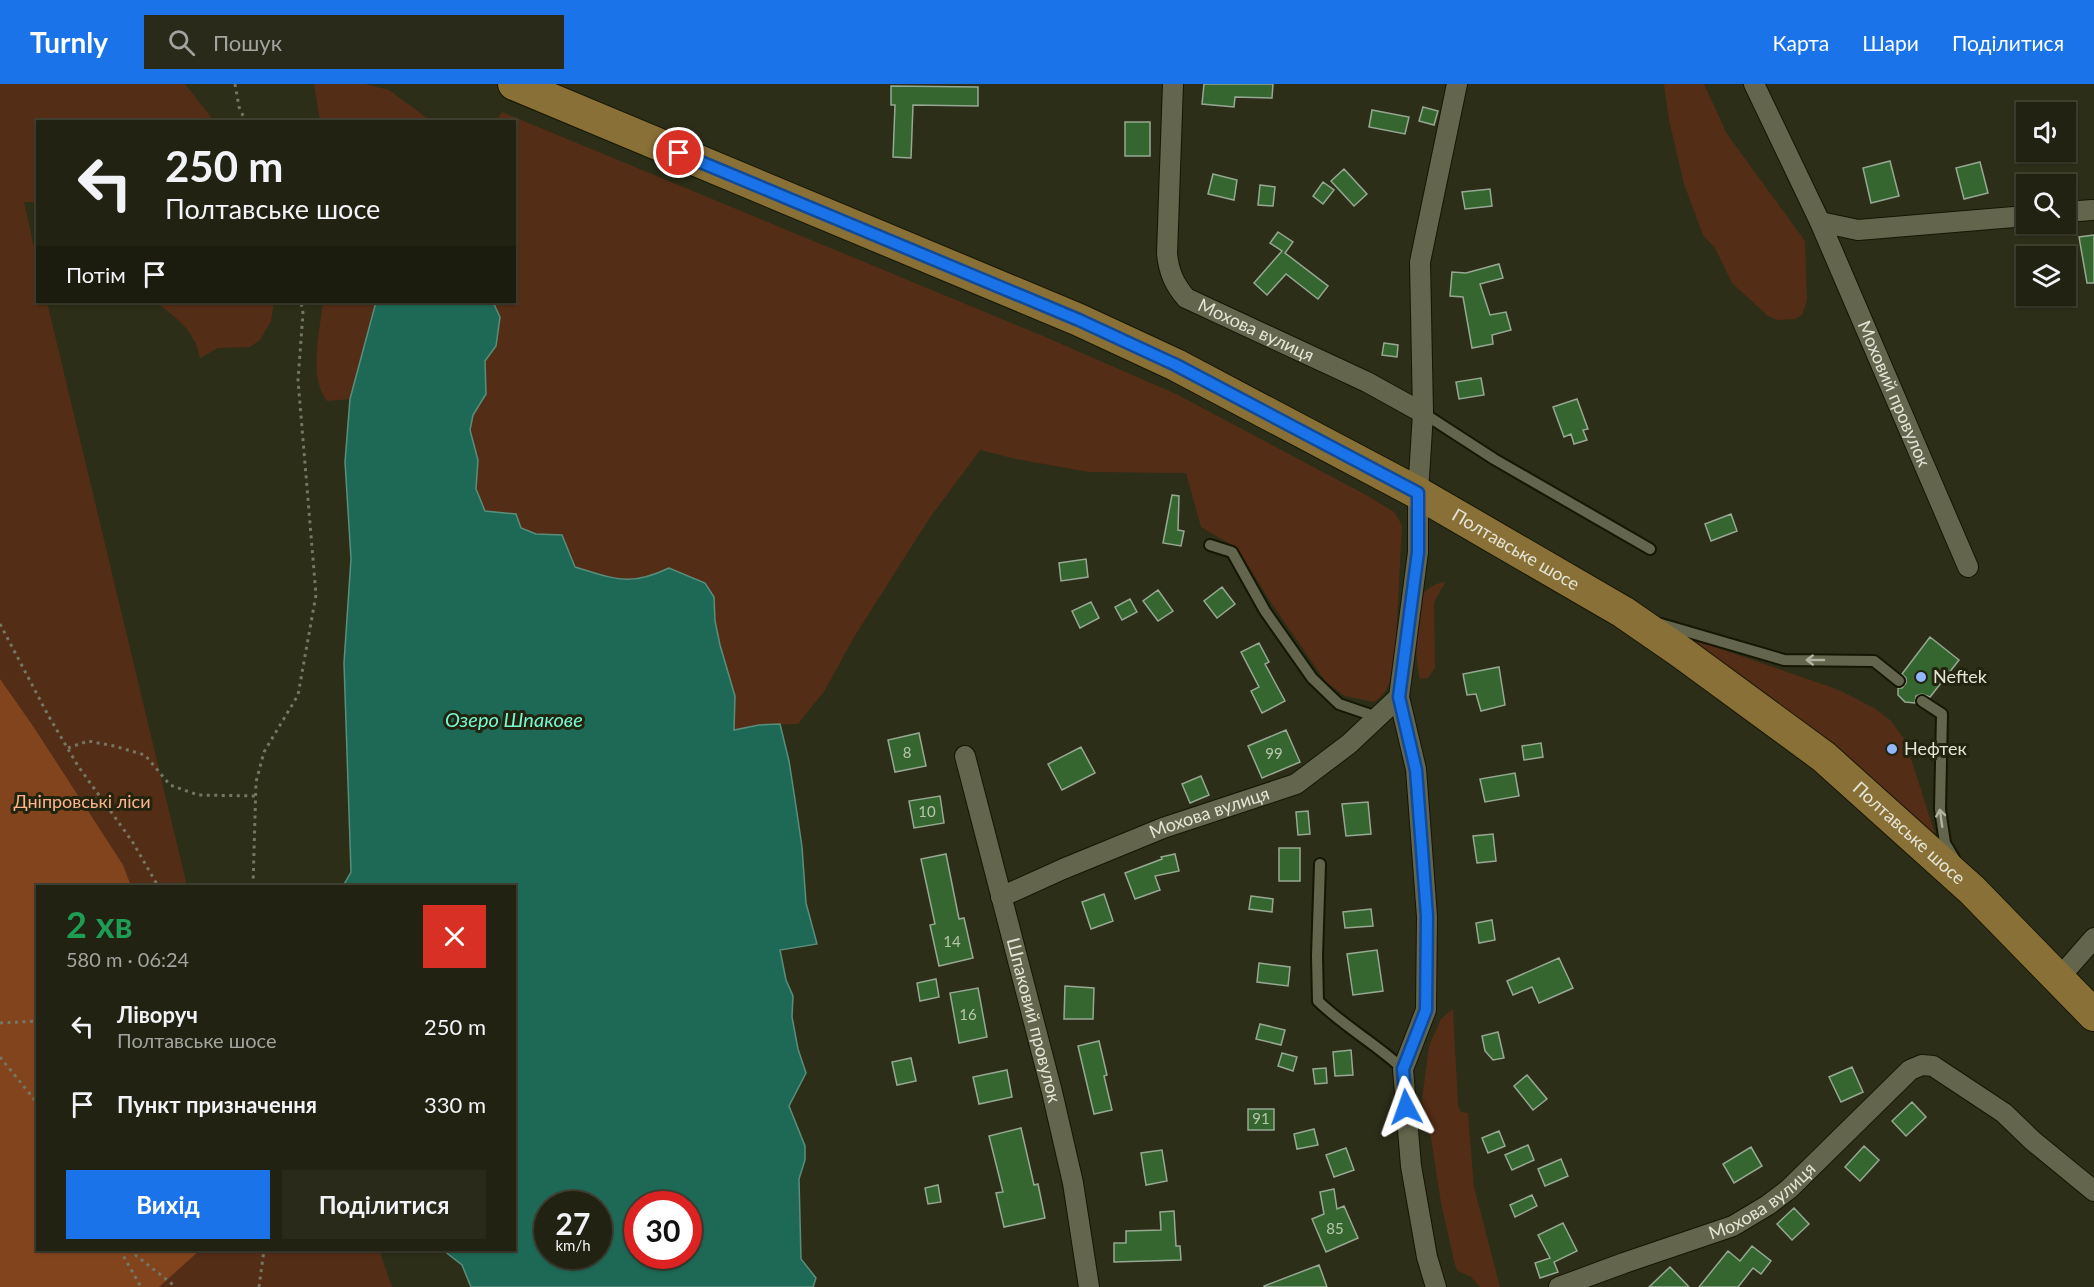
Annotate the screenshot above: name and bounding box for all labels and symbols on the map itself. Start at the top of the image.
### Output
pin [653,127,704,178]
street label: Мохова вулиця [1195,293,1318,366]
street label: Моховий провулок [1854,317,1936,471]
street label: Полтавське шосе [1449,503,1584,594]
one-way arrow [1806,654,1826,666]
place label: Neftek [1933,665,1988,687]
marker: Neftek [1914,670,1928,684]
water label: Озеро Шпакове [445,707,583,731]
place label: Нефтек [1904,737,1968,759]
marker: Нефтек [1885,742,1899,756]
house number: 8 [903,743,911,761]
house number: 99 [1265,744,1283,762]
street label: Полтавське шосе [1849,776,1970,889]
street label: Мохова вулиця [1146,782,1272,842]
park label: Дніпровські ліси [13,790,151,812]
house number: 10 [918,802,936,820]
one-way arrow [1936,809,1947,828]
house number: 14 [943,932,961,950]
street label: Шпаковий провулок [1003,935,1066,1105]
house number: 16 [959,1005,977,1023]
position arrow [1374,1075,1438,1139]
house number: 91 [1252,1109,1270,1127]
street label: Мохова вулиця [1705,1157,1820,1244]
speed limit sign: 30 [624,1191,702,1269]
house number: 85 [1326,1219,1344,1237]

